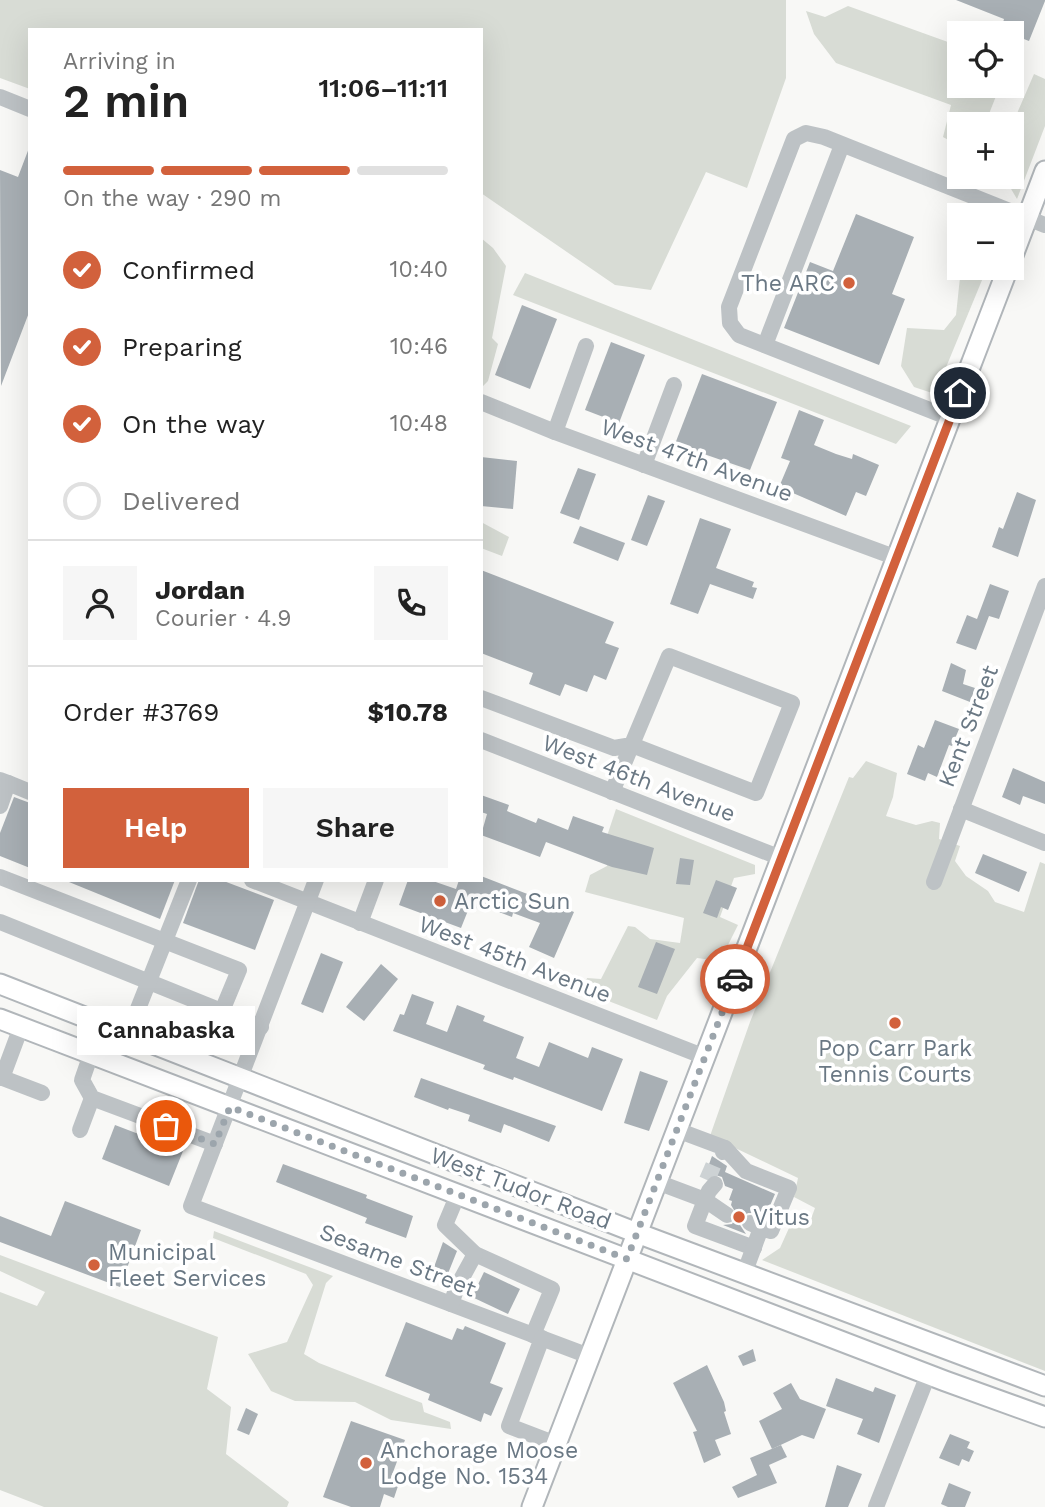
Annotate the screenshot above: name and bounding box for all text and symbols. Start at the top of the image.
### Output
map controls [947,21,1024,280]
button: locate [947,21,1024,98]
text: Arriving in [63,48,176,75]
text: 11:06–11:11 [318,73,448,103]
text: 2 min [63,74,189,128]
button: + [947,112,1024,189]
text: On the way · 290 m [63,185,281,212]
button: − [947,203,1024,280]
icon: check [63,251,101,289]
text: Confirmed [122,255,255,285]
text: 10:40 [390,256,448,283]
place label: The ARC [741,270,835,297]
marker: The ARC [841,275,857,291]
icon: check [63,328,101,366]
text: Preparing [122,332,242,362]
text: 10:46 [390,333,448,360]
pin [930,363,990,423]
icon: home [941,374,979,412]
icon: check [63,405,101,443]
text: On the way [122,409,265,439]
text: 10:48 [390,410,448,437]
street label: West 47th Avenue [597,413,796,508]
text: Delivered [122,486,241,516]
button: person [63,566,137,640]
button: phone [374,566,448,640]
text: Jordan [155,575,245,605]
text: Courier · 4.9 [155,605,291,632]
street label: Kent Street [933,661,1004,791]
text: Order #3769 [63,697,219,727]
text: $10.78 [367,697,448,727]
street label: West 46th Avenue [539,729,739,828]
button: Help [63,788,249,868]
button: Share [263,788,448,868]
place label: Arctic Sun [454,888,571,915]
marker: Arctic Sun [432,893,448,909]
street label: West 45th Avenue [415,910,615,1009]
courier [700,944,770,1014]
icon: car [716,960,754,998]
callout: Cannabaska [77,1007,255,1056]
marker: Pop Carr Park Tennis Courts [887,1015,903,1031]
text: Cannabaska [97,1017,235,1044]
place label: Pop Carr Park Tennis Courts [818,1035,972,1088]
pin [136,1096,196,1156]
icon: bag [147,1107,185,1145]
street label: West Tudor Road [427,1142,615,1235]
place label: Vitus [753,1204,810,1231]
marker: Vitus [731,1209,747,1225]
street label: Sesame Street [316,1218,480,1303]
place label: Municipal Fleet Services [108,1239,267,1292]
marker: Municipal Fleet Services [86,1257,102,1273]
place label: Anchorage Moose Lodge No. 1534 [380,1437,578,1490]
marker: Anchorage Moose Lodge No. 1534 [358,1455,374,1471]

